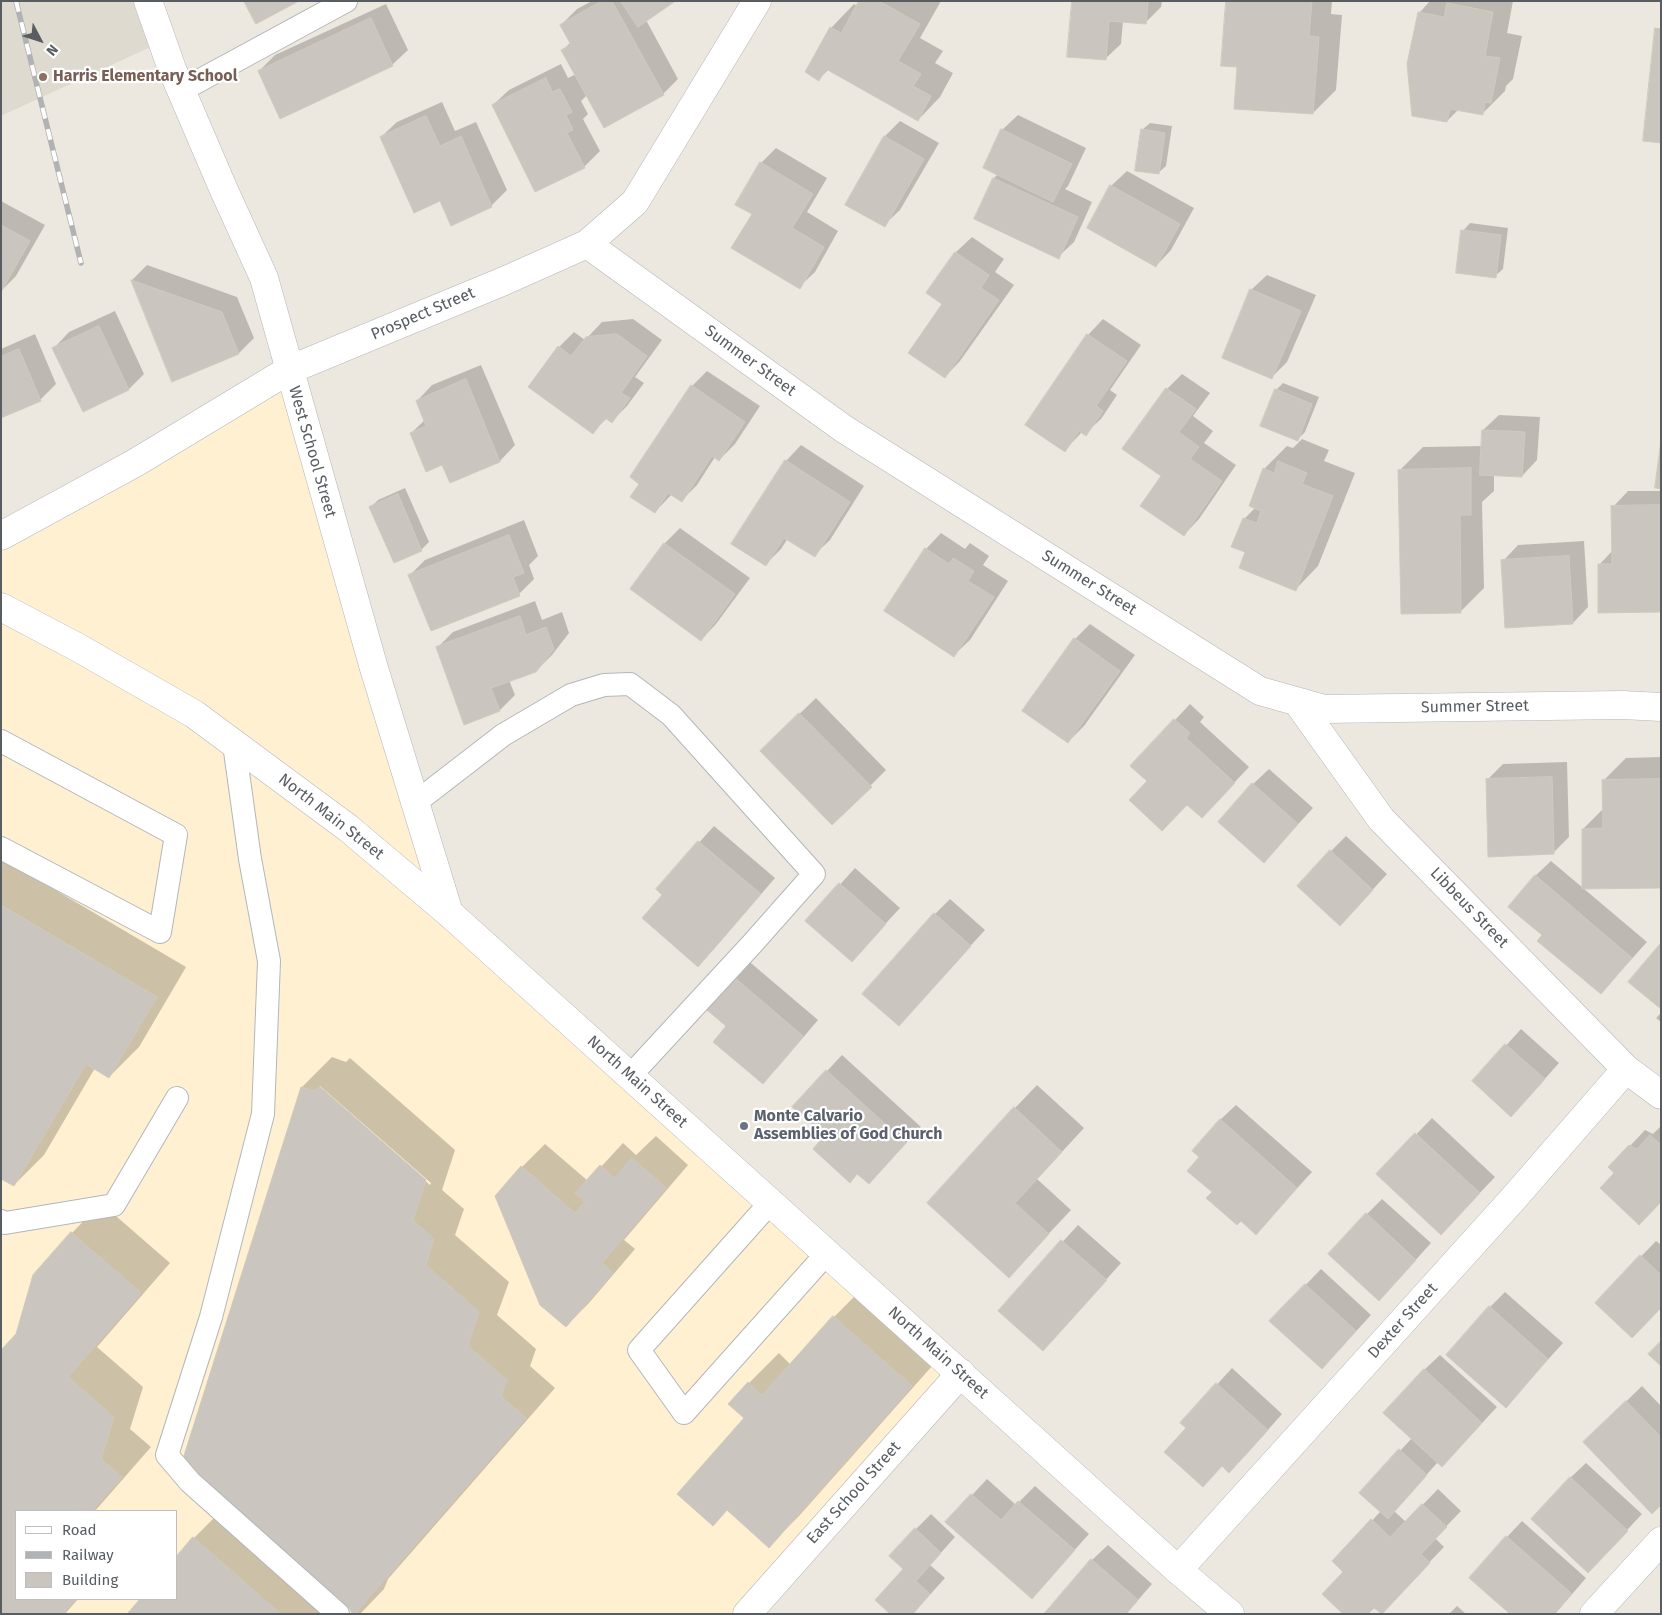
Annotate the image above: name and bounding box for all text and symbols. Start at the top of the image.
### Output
north arrow [15,15,65,65]
text: N [42,41,61,59]
place label: Harris Elementary School [53,67,237,87]
marker: Harris Elementary School [37,71,49,83]
street label: Prospect Street [368,284,478,344]
street label: Summer Street [701,321,799,401]
street label: West School Street [284,384,340,520]
street label: Summer Street [1038,546,1140,620]
street label: Summer Street [1421,696,1529,718]
street label: North Main Street [274,770,388,864]
street label: Libbeus Street [1426,864,1512,952]
street label: North Main Street [583,1032,691,1132]
place label: Monte Calvario Assemblies of God Church [754,1107,942,1145]
marker: Monte Calvario Assemblies of God Church [738,1120,750,1132]
street label: Dexter Street [1364,1279,1442,1363]
street label: North Main Street [884,1303,992,1403]
street label: East School Street [803,1438,905,1548]
legend [15,1510,178,1600]
text: Road [62,1521,97,1539]
text: Railway [62,1546,114,1564]
text: Building [62,1571,118,1589]

